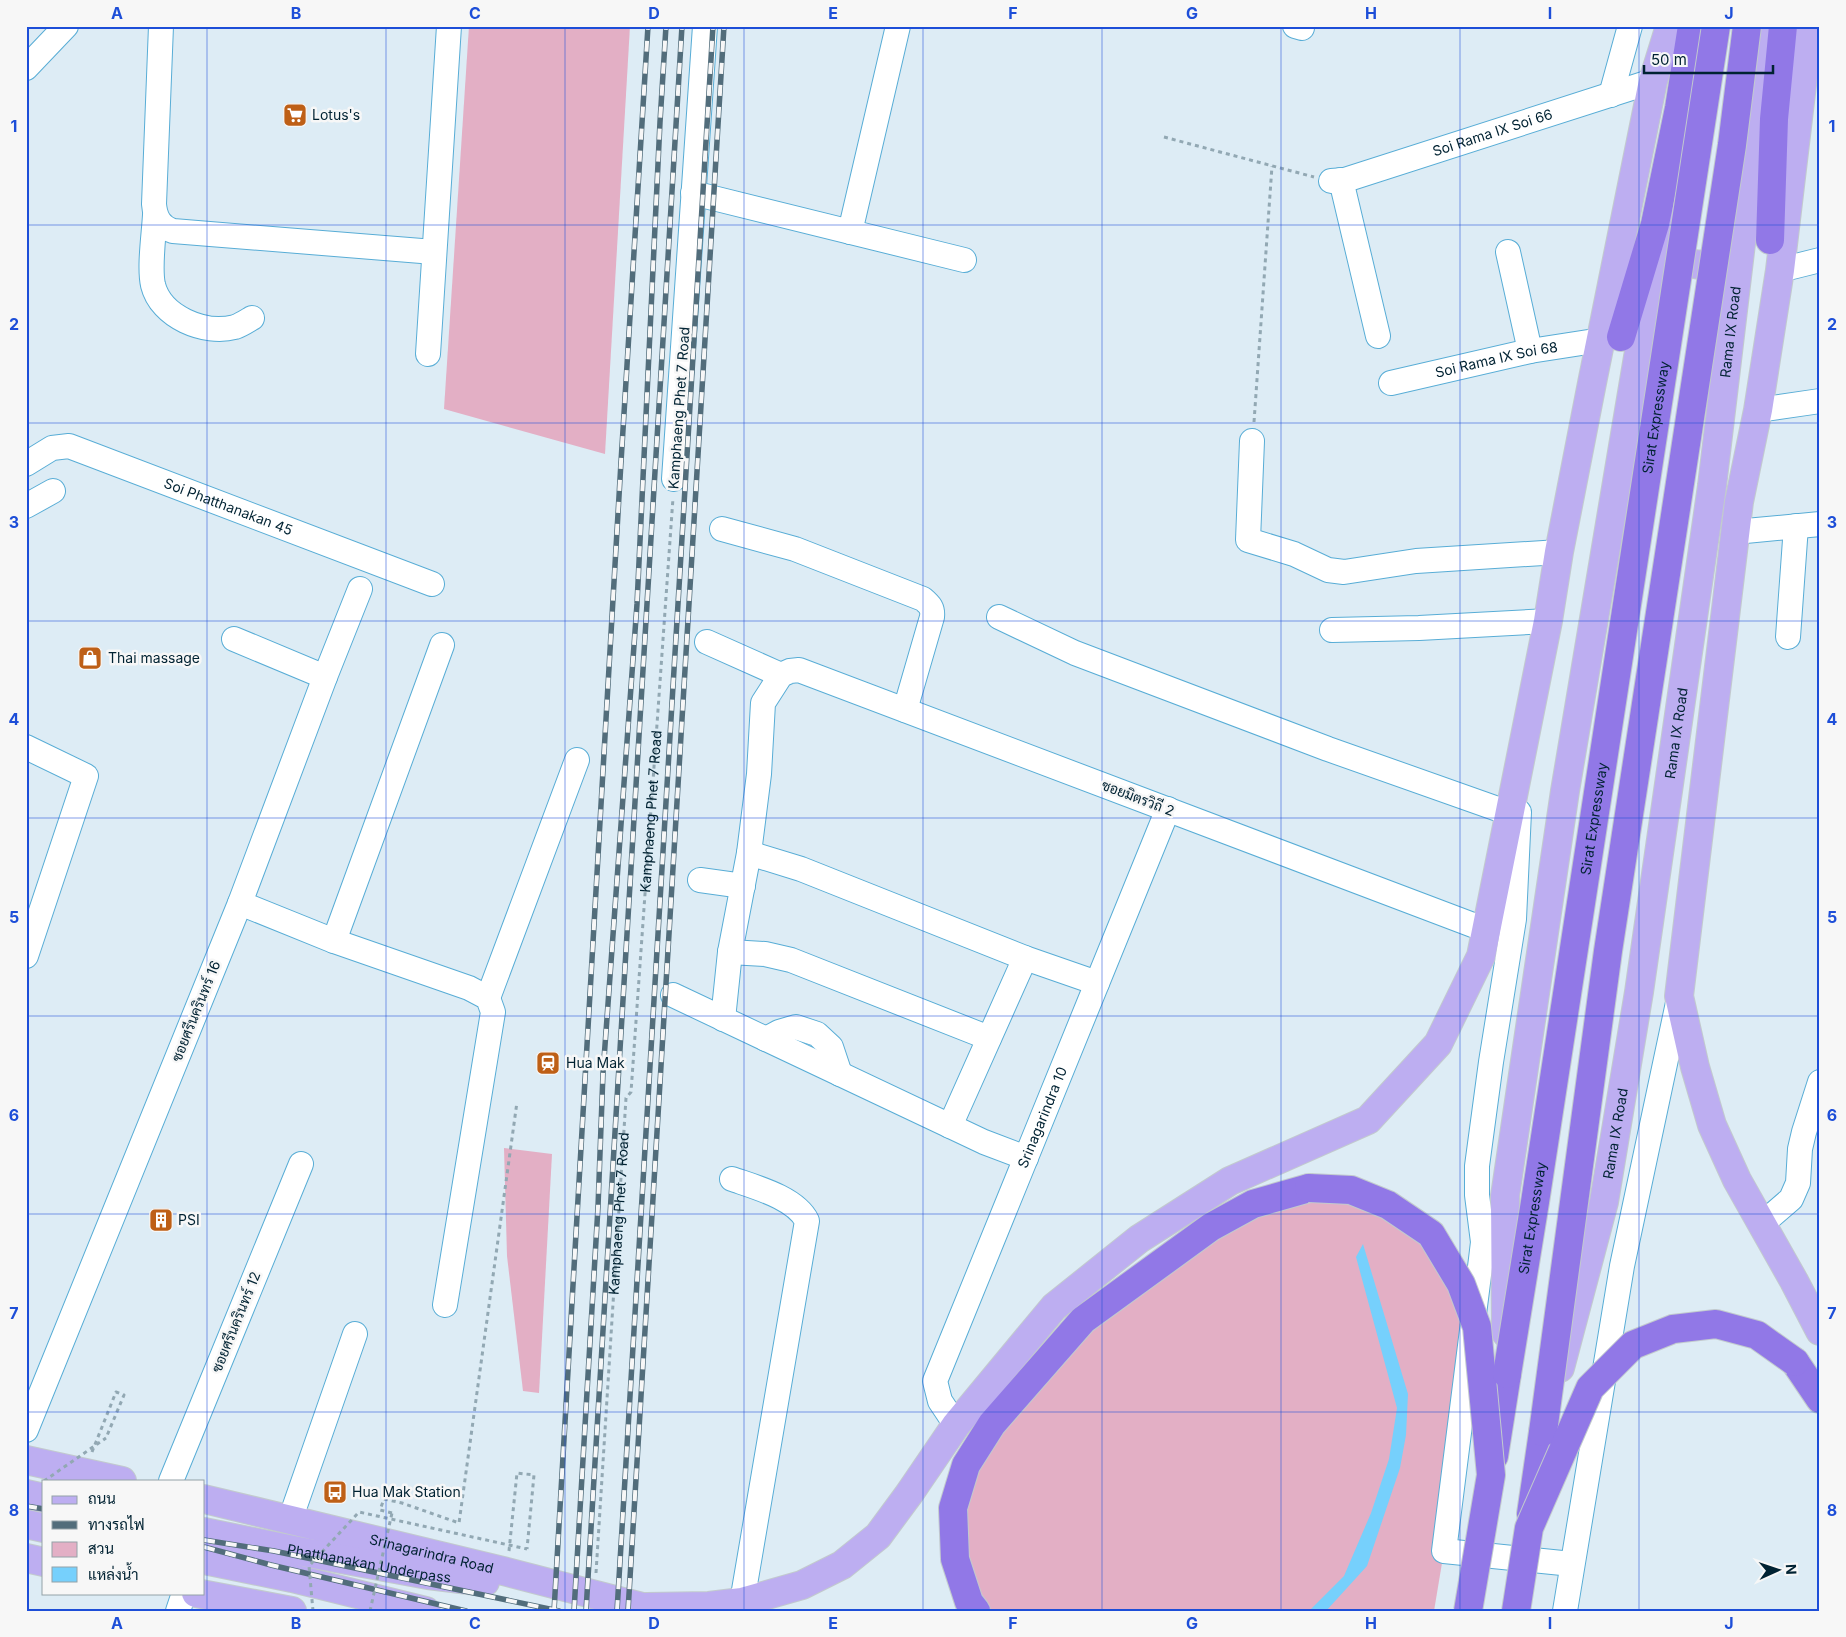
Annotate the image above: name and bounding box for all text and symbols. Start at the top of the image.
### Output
text: A [111,3,123,23]
text: B [291,3,301,23]
text: C [469,3,481,23]
text: D [648,3,660,23]
text: E [828,3,838,23]
text: F [1008,3,1018,23]
text: G [1186,3,1198,23]
text: H [1365,3,1377,23]
text: I [1548,3,1552,23]
text: J [1724,3,1734,23]
scale bar [1644,42,1772,74]
text: 50 m [1651,50,1687,69]
supermarket icon: Lotus's [282,102,308,128]
street label: Soi Rama IX Soi 66 [1430,105,1554,159]
place label: Lotus's [312,106,360,123]
text: 1 [11,116,17,136]
text: 1 [1829,116,1835,136]
street label: Rama IX Road [1716,285,1744,379]
text: 2 [9,314,19,334]
text: 2 [1827,314,1837,334]
street label: Kamphaeng Phet 7 Road [664,326,693,490]
street label: Soi Rama IX Soi 68 [1433,338,1559,381]
street label: Sirat Expressway [1638,360,1672,475]
street label: Soi Phatthanakan 45 [162,474,295,538]
text: 3 [9,512,19,532]
text: 3 [1827,512,1837,532]
shop icon: Thai massage [77,645,103,671]
place label: Thai massage [108,649,200,666]
street label: Rama IX Road [1661,687,1691,780]
text: 4 [9,709,20,729]
text: 4 [1827,709,1838,729]
street label: Kamphaeng Phet 7 Road [636,730,665,893]
street label: Sirat Expressway [1576,761,1611,876]
street label: ซอยมิตรวิถี 2 [1099,776,1177,819]
text: 5 [9,907,19,927]
text: 5 [1827,907,1837,927]
street label: ซอยศรีนครินทร์ 16 [168,958,224,1064]
station icon: Hua Mak [535,1050,561,1076]
place label: Hua Mak [566,1054,625,1071]
street label: Srinagarindra 10 [1014,1064,1070,1170]
street label: Rama IX Road [1599,1087,1631,1180]
text: 6 [9,1105,19,1125]
text: 6 [1827,1105,1837,1125]
street label: Kamphaeng Phet 7 Road [605,1132,632,1295]
street label: Sirat Expressway [1514,1160,1549,1275]
building icon: PSI [148,1207,174,1233]
place label: PSI [178,1211,200,1228]
street label: ซอยศรีนครินทร์ 12 [208,1269,264,1375]
text: 7 [9,1303,19,1323]
text: 7 [1827,1303,1837,1323]
bus stop icon: Hua Mak Station [322,1479,348,1505]
legend [42,1480,205,1594]
place label: Hua Mak Station [352,1483,461,1500]
text: ถนน [88,1489,116,1508]
text: 8 [9,1500,19,1520]
text: 8 [1827,1500,1837,1520]
text: ทางรถไฟ [88,1515,145,1534]
street label: Srinagarindra Road [368,1530,495,1576]
text: สวน [88,1539,114,1558]
street label: Phatthanakan Underpass [286,1540,452,1586]
north arrow [1754,1544,1804,1594]
text: แหล่งน้ำ [88,1562,139,1584]
text: N [1783,1564,1800,1575]
text: A [111,1613,123,1633]
text: B [291,1613,301,1633]
text: C [469,1613,481,1633]
text: D [648,1613,660,1633]
text: E [828,1613,838,1633]
text: F [1008,1613,1018,1633]
text: G [1186,1613,1198,1633]
text: H [1365,1613,1377,1633]
text: I [1548,1613,1552,1633]
text: J [1724,1613,1734,1633]

